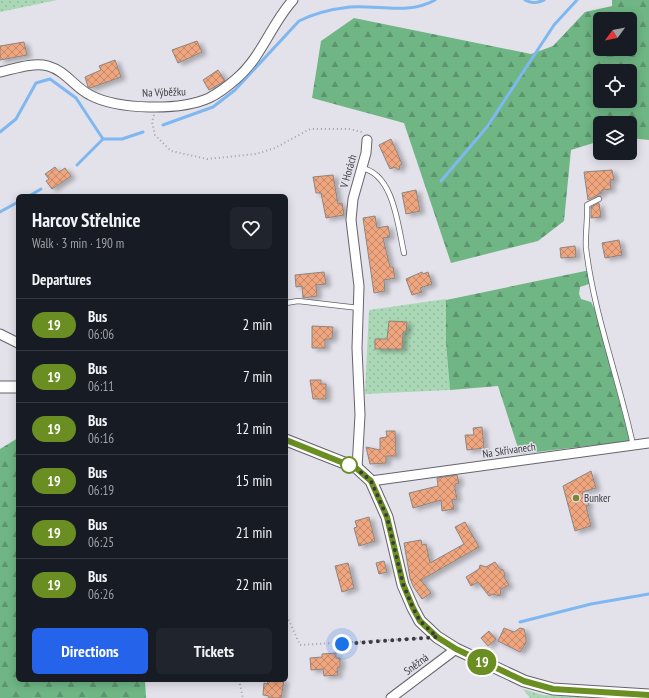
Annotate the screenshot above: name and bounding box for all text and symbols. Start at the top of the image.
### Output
north arrow [593,12,637,56]
map controls [593,12,637,160]
button: locate [593,64,637,108]
street label: Na Výběžku [142,84,186,100]
button: layers [593,116,637,160]
street label: V Horách [336,153,359,190]
button: heart [230,207,272,249]
text: Harcov Střelnice [32,208,141,232]
text: Walk · 3 min · 190 m [32,235,124,252]
text: Departures [32,270,91,289]
text: Bus [88,307,107,326]
text: 2 min [242,315,272,334]
text: 19 [47,316,61,334]
text: 06:06 [88,326,114,343]
text: Bus [88,359,107,378]
text: 7 min [243,367,272,386]
text: 19 [47,368,61,386]
text: 06:11 [88,378,114,395]
text: Bus [88,411,107,430]
text: 12 min [236,419,272,438]
text: 19 [47,420,61,438]
text: 06:16 [88,430,114,447]
street label: Na Skřivanech [481,439,537,461]
unlabelled marker [340,456,358,474]
text: Bus [88,463,107,482]
text: 15 min [236,471,272,490]
text: 19 [47,472,61,490]
text: 06:19 [88,482,114,499]
place label: Bunker [584,491,611,505]
marker: Bunker [571,493,581,503]
text: Bus [88,515,107,534]
text: 21 min [236,523,272,542]
text: 19 [47,524,61,542]
text: 06:25 [88,534,114,551]
text: Bus [88,567,107,586]
text: 22 min [236,575,272,594]
text: 19 [47,576,61,594]
text: 06:26 [88,586,114,603]
button: Directions [32,628,148,674]
button: Tickets [156,628,272,674]
your location [332,634,352,654]
line badge: 19 [464,649,500,675]
street label: Sněžná [401,650,431,678]
text: 19 [475,653,489,671]

